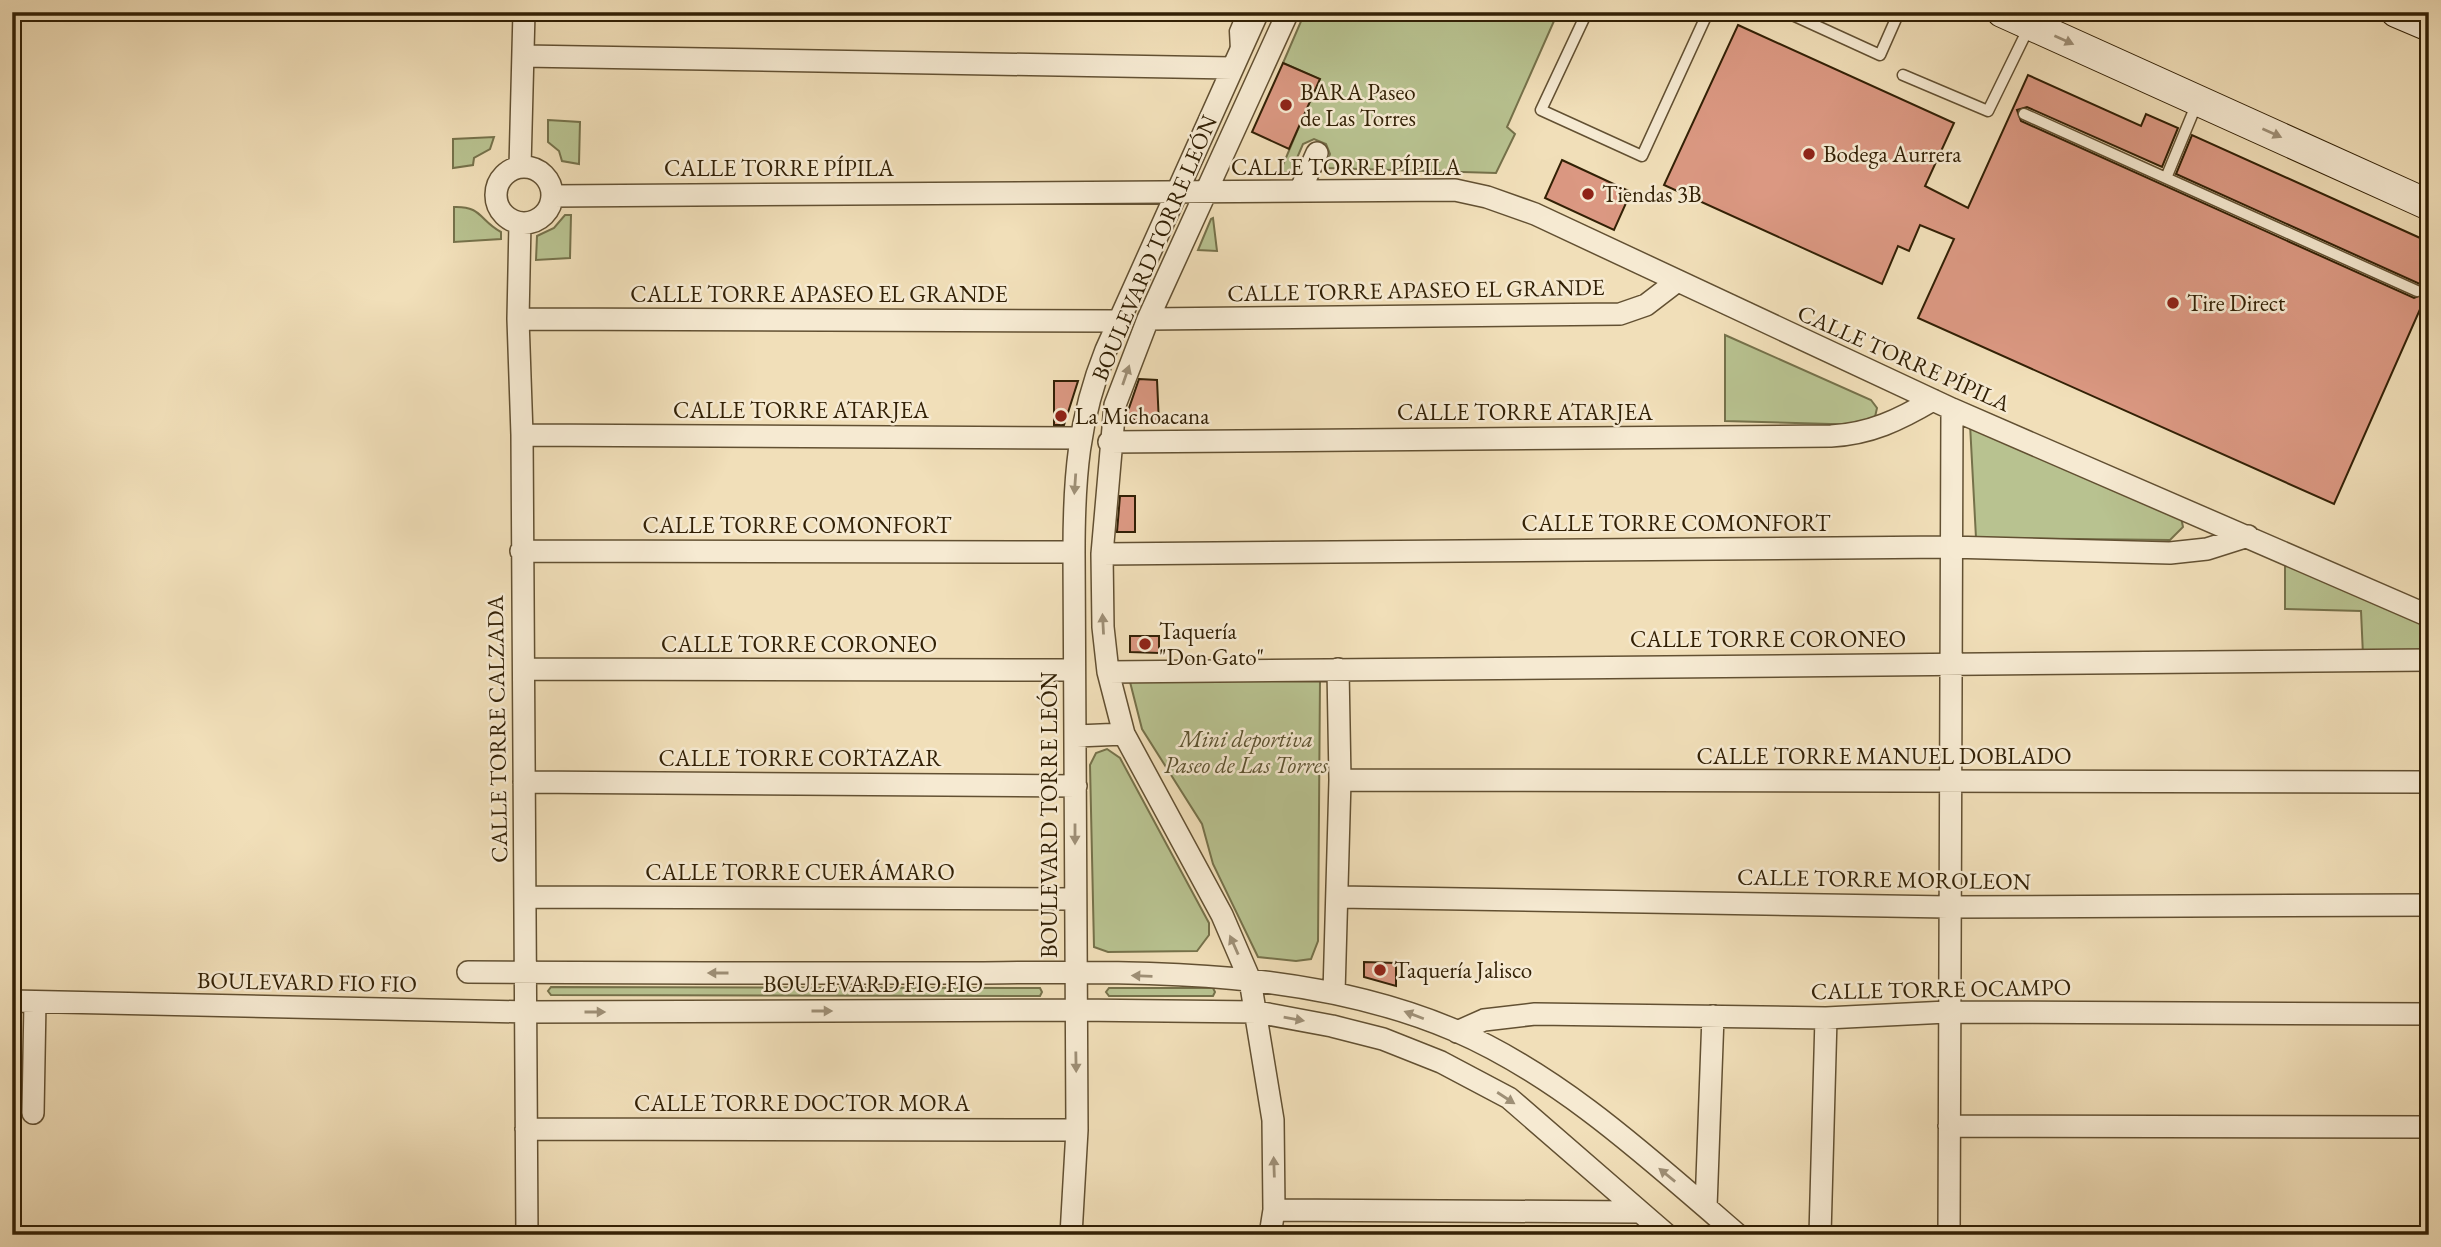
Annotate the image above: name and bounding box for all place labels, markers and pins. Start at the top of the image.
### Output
place label: BARA Paseo de Las Torres [1300,77,1416,133]
marker: BARA Paseo de Las Torres [1278,97,1294,113]
place label: Bodega Aurrera [1823,139,1962,169]
marker: Bodega Aurrera [1801,146,1817,162]
place label: Tiendas 3B [1602,179,1702,209]
marker: Tiendas 3B [1580,186,1596,202]
place label: Tire Direct [2187,288,2286,318]
marker: Tire Direct [2165,295,2181,311]
place label: La Michoacana [1075,401,1210,431]
marker: La Michoacana [1053,408,1069,424]
place label: Taquería "Don Gato" [1159,616,1264,672]
marker: Taquería "Don Gato" [1137,636,1153,652]
place label: Taquería Jalisco [1394,955,1532,985]
marker: Taquería Jalisco [1372,962,1388,978]

